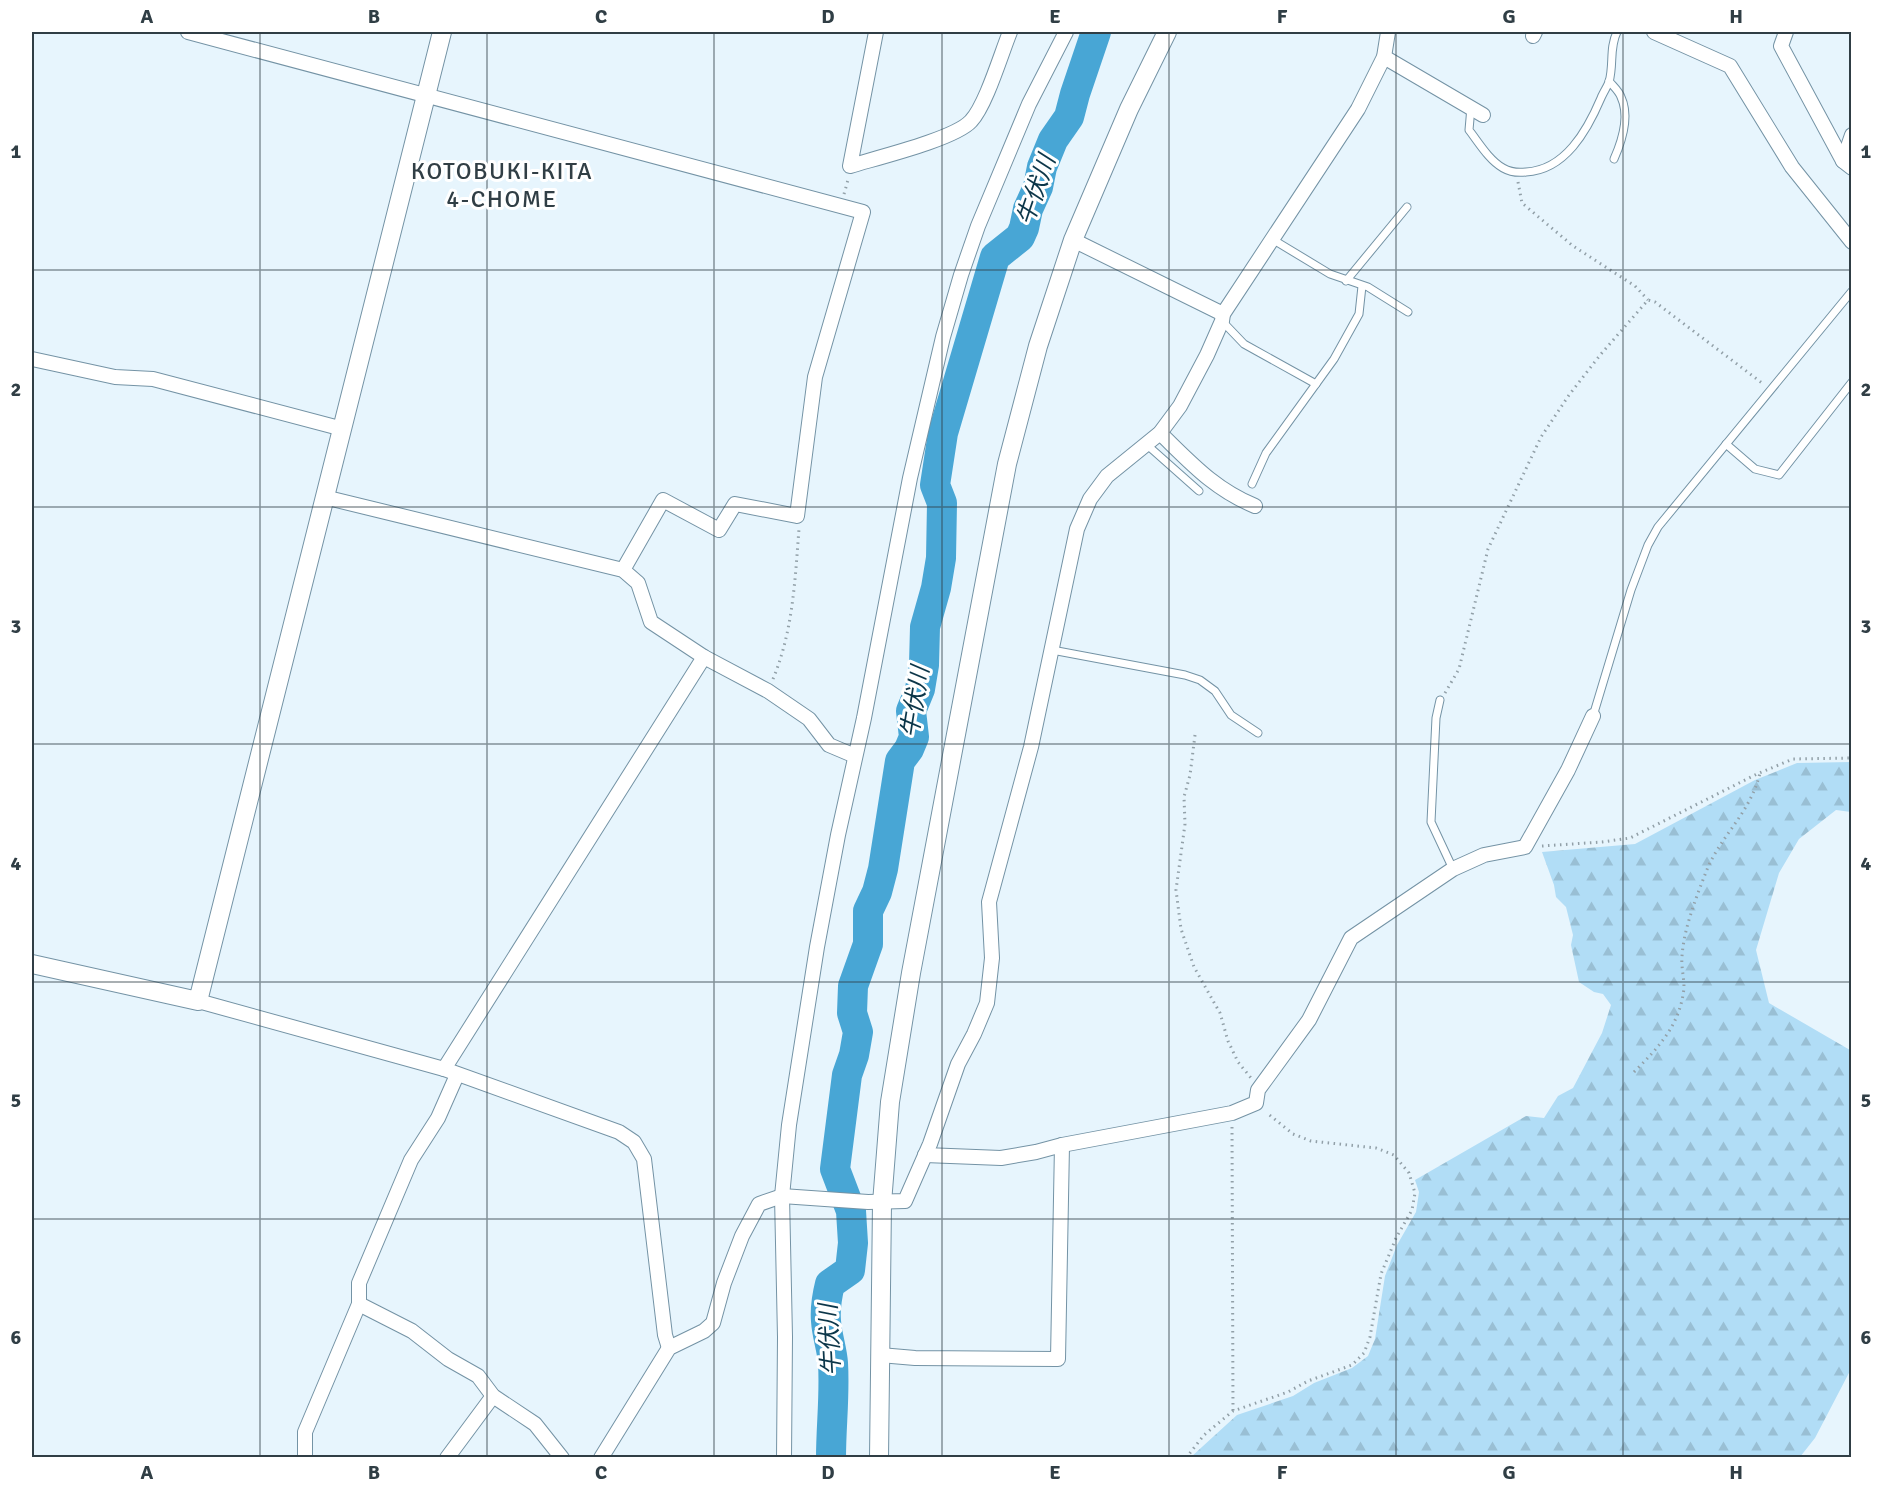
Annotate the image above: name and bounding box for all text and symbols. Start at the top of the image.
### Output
text: A [141,4,154,29]
text: B [368,4,380,29]
text: C [595,4,607,29]
text: D [821,4,835,29]
text: E [1049,4,1061,29]
text: F [1277,4,1288,29]
text: G [1502,4,1516,29]
text: H [1729,4,1743,29]
text: 1 [11,139,22,164]
text: 1 [1861,139,1872,164]
water label: 牛伏川 [1010,148,1063,229]
district label: KOTOBUKI-KITA 4-CHOME [411,156,593,214]
text: 2 [11,377,21,402]
text: 2 [1861,377,1871,402]
text: 3 [11,614,21,639]
text: 3 [1861,614,1871,639]
water label: 牛伏川 [895,661,936,740]
text: 4 [11,851,22,876]
text: 4 [1861,851,1872,876]
text: 5 [11,1088,21,1113]
text: 5 [1861,1088,1871,1113]
water label: 牛伏川 [813,1300,847,1377]
text: 6 [11,1325,22,1350]
text: 6 [1861,1325,1872,1350]
text: A [141,1460,154,1485]
text: B [368,1460,380,1485]
text: C [595,1460,607,1485]
text: D [821,1460,835,1485]
text: E [1049,1460,1061,1485]
text: F [1277,1460,1288,1485]
text: G [1502,1460,1516,1485]
text: H [1729,1460,1743,1485]

